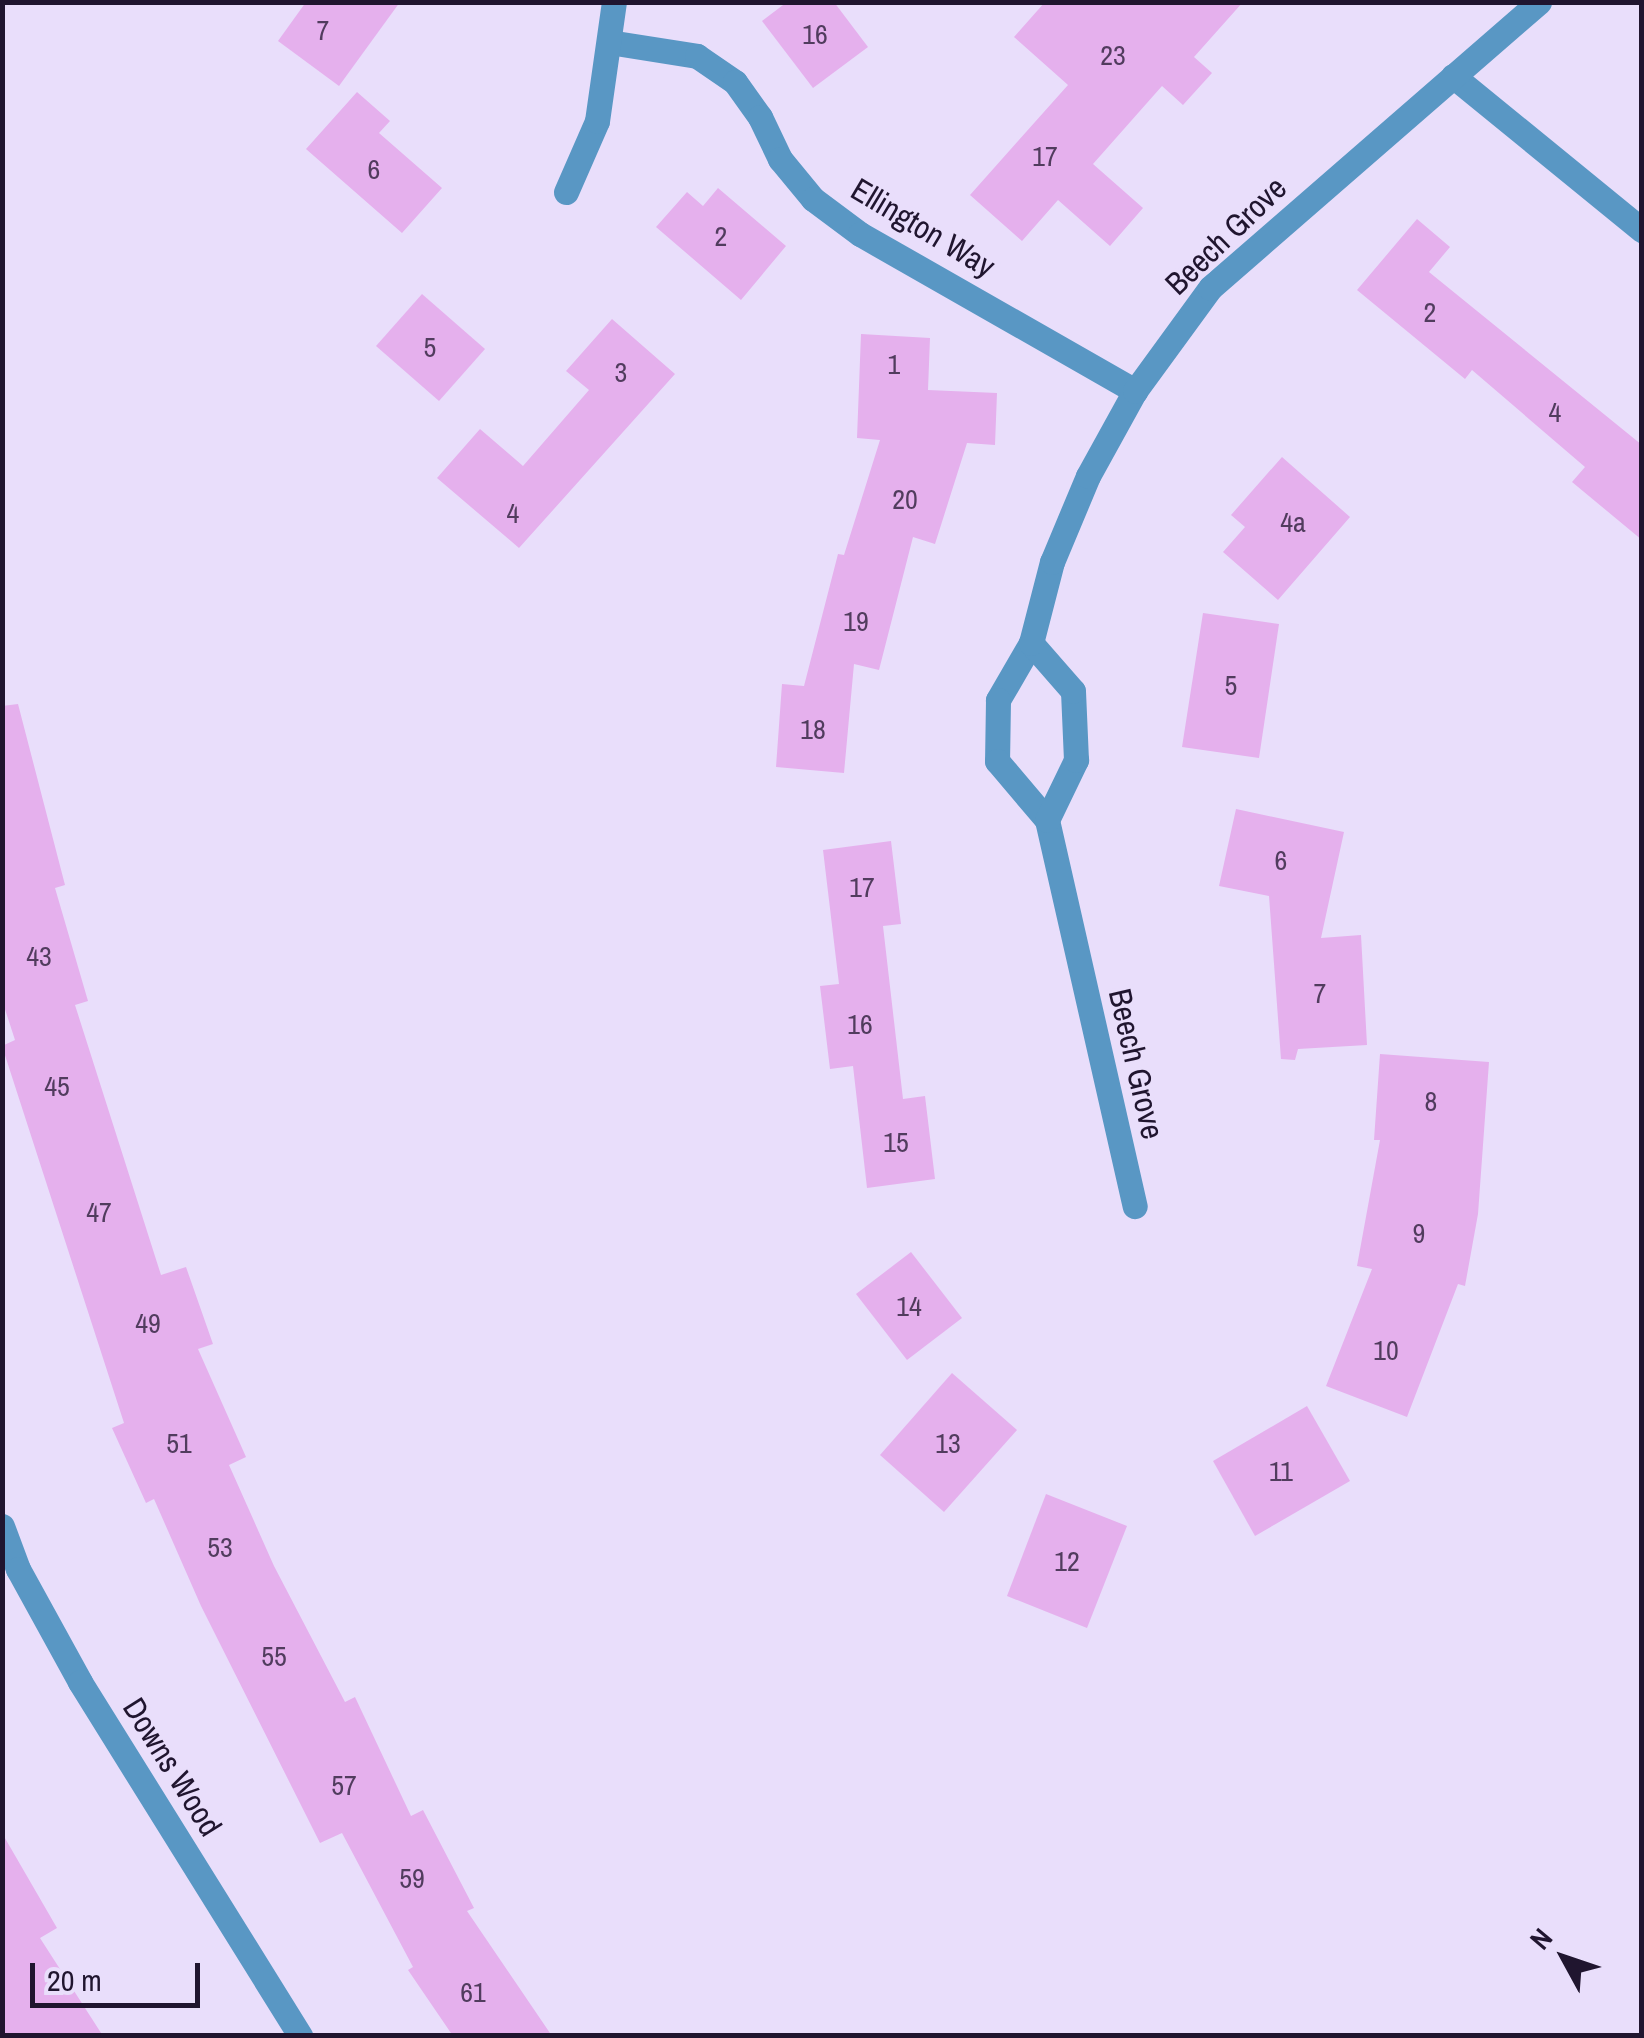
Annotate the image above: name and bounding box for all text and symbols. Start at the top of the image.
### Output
house number: 7 [317,13,329,47]
house number: 16 [802,17,828,51]
house number: 23 [1100,38,1126,72]
house number: 17 [1032,139,1058,173]
house number: 6 [368,152,380,186]
street label: Beech Grove [1158,169,1294,303]
street label: Ellington Way [844,170,1002,286]
house number: 2 [715,219,727,253]
house number: 2 [1424,295,1436,329]
house number: 5 [424,330,436,364]
house number: 1 [888,347,900,381]
house number: 3 [615,355,627,389]
house number: 4 [1549,395,1561,429]
house number: 20 [892,482,918,516]
house number: 4 [507,496,519,530]
house number: 4a [1280,505,1306,539]
house number: 19 [843,604,869,638]
house number: 5 [1225,668,1237,702]
house number: 18 [800,712,826,746]
house number: 6 [1275,843,1287,877]
house number: 17 [849,870,875,904]
house number: 43 [26,939,52,973]
house number: 7 [1314,976,1326,1010]
street label: Beech Grove [1100,985,1172,1143]
house number: 16 [847,1007,873,1041]
house number: 45 [44,1069,70,1103]
house number: 8 [1425,1084,1437,1118]
house number: 15 [883,1125,909,1159]
house number: 47 [86,1195,112,1229]
house number: 9 [1413,1216,1425,1250]
house number: 14 [896,1289,922,1323]
house number: 49 [135,1306,161,1340]
house number: 10 [1373,1333,1399,1367]
house number: 51 [166,1426,192,1460]
house number: 13 [935,1426,961,1460]
house number: 11 [1269,1454,1293,1488]
house number: 53 [207,1530,233,1564]
house number: 12 [1054,1544,1080,1578]
house number: 55 [261,1639,287,1673]
street label: Downs Wood [114,1691,230,1843]
house number: 57 [331,1768,357,1802]
house number: 59 [399,1861,425,1895]
north arrow [1514,1908,1614,2008]
text: N [1521,1920,1561,1957]
scale bar [35,1943,205,2005]
text: 20 m [47,1960,102,2000]
house number: 61 [460,1975,486,2009]

